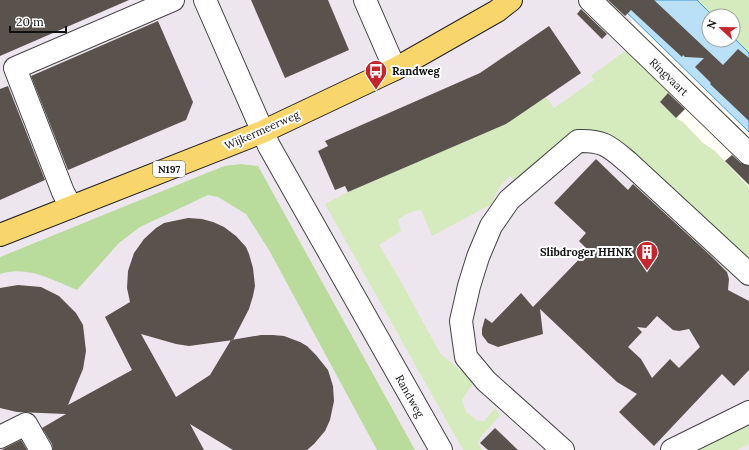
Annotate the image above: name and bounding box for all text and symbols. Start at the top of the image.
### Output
scale bar [10,8,66,34]
north arrow [701,8,741,48]
text: 20 m [16,14,44,29]
text: N [704,17,720,31]
street label: Ringvaart [647,55,692,99]
bus stop icon: Randweg [363,58,389,91]
place label: Randweg [392,64,441,78]
street label: Wijkermeerweg [222,107,302,153]
road number: N197 [153,161,185,177]
building icon: Slibdroger HHNK [634,239,660,272]
place label: Slibdroger HHNK [540,245,632,259]
street label: Randweg [393,372,428,421]

